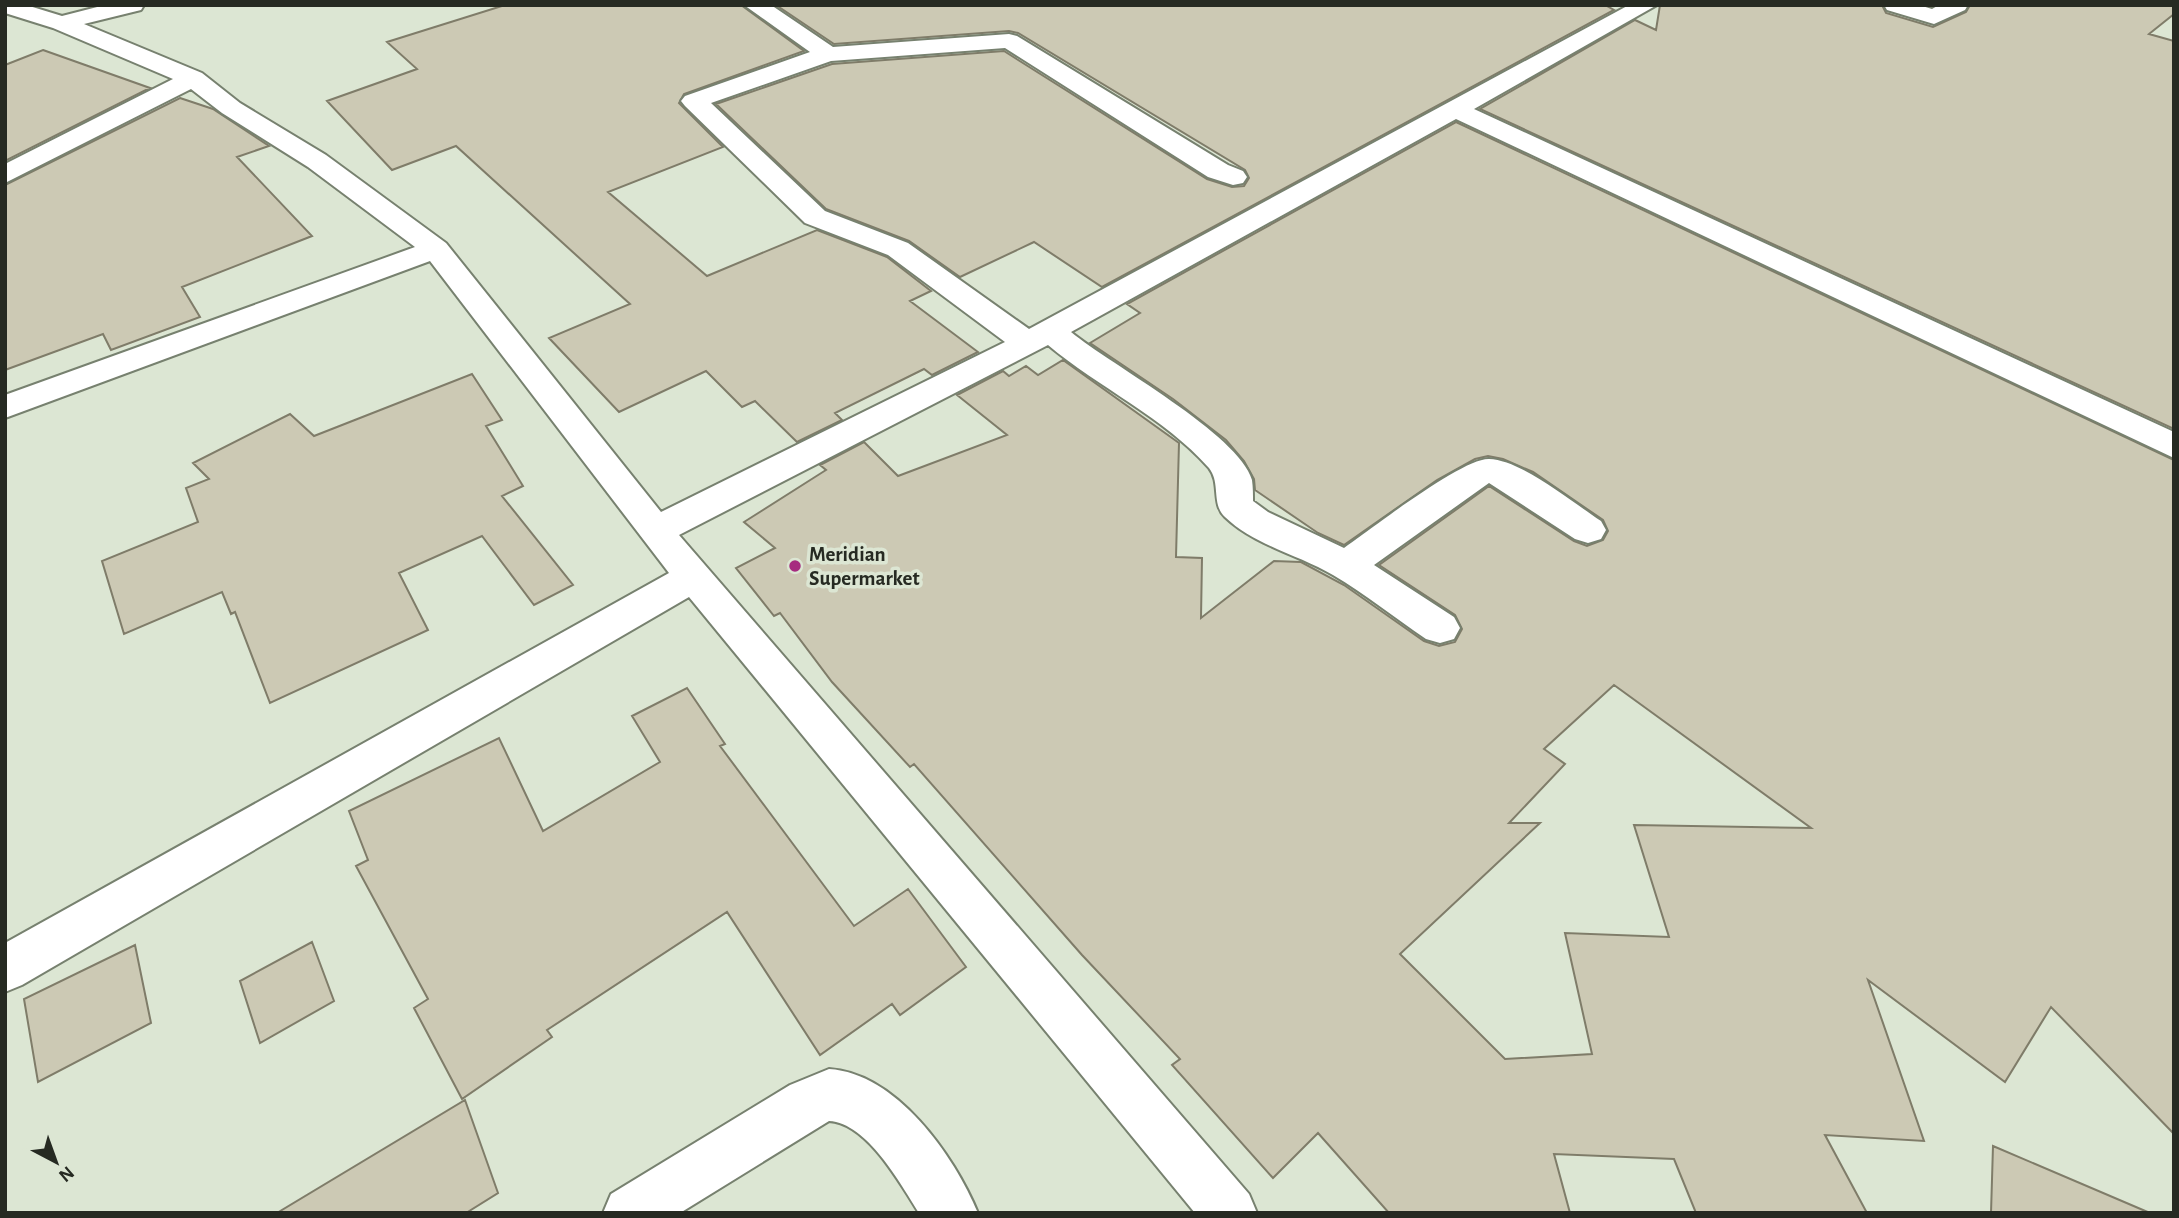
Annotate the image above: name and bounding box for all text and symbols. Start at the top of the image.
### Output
place label: Meridian Supermarket [809,544,920,589]
marker: Meridian Supermarket [787,558,803,574]
north arrow [21,1127,91,1197]
text: N [55,1162,77,1185]

